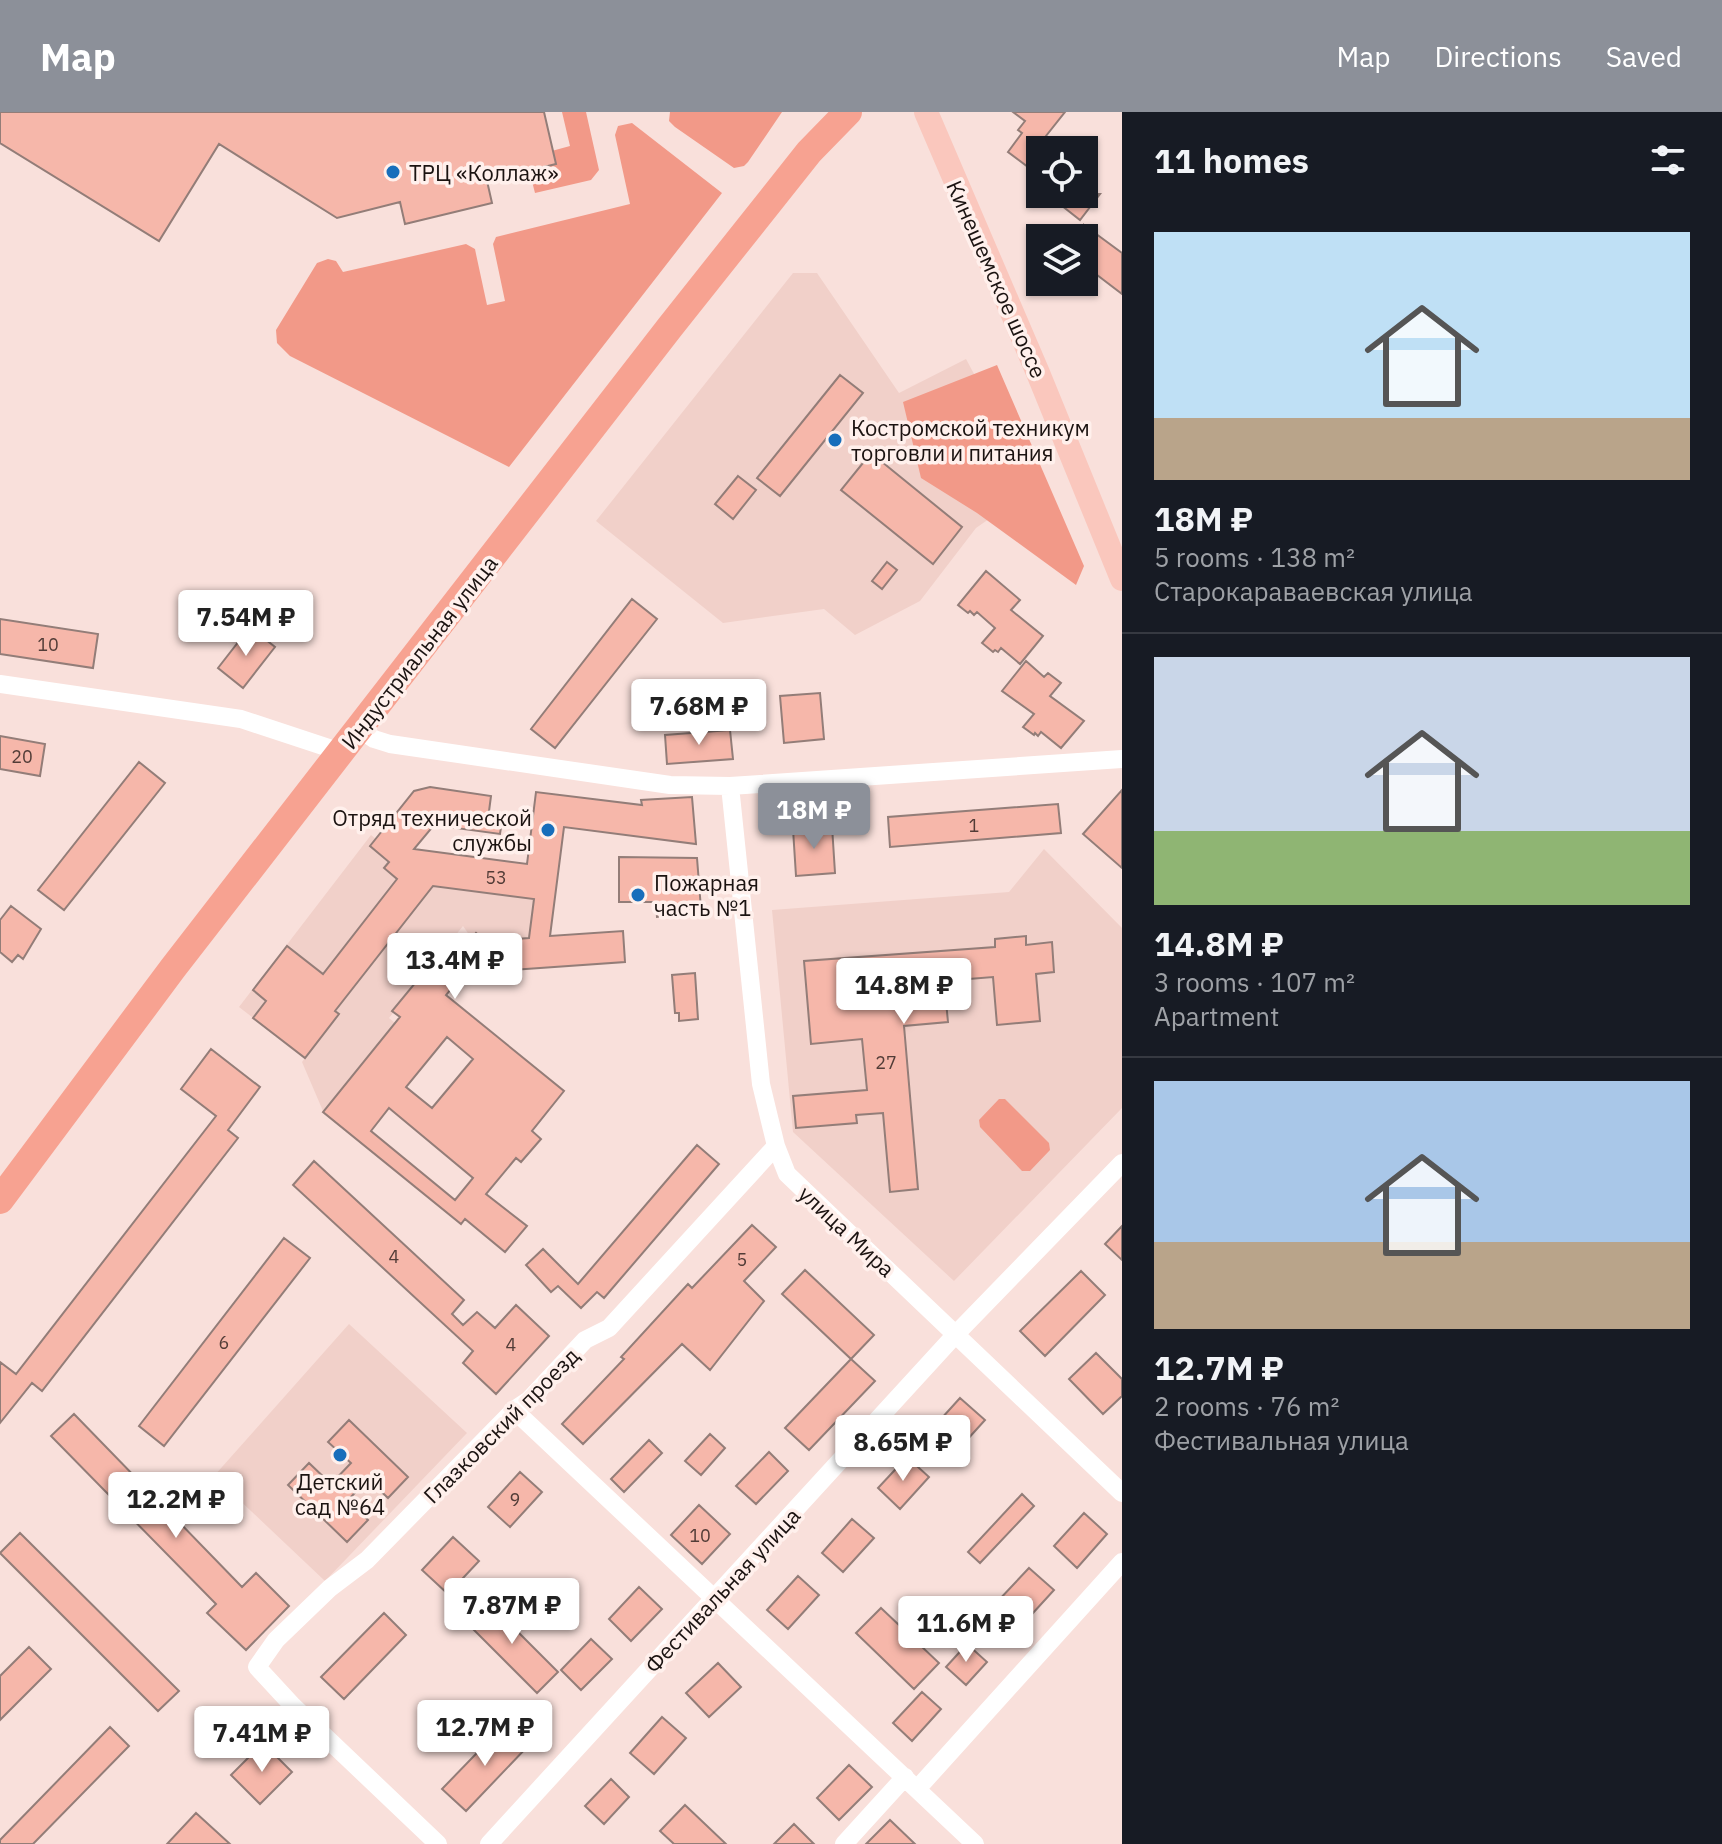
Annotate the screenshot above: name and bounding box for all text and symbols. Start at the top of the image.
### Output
text: Map [40,32,116,81]
text: Map [1336,38,1390,75]
text: Directions [1434,38,1562,75]
text: Saved [1606,38,1682,75]
map controls [1026,136,1098,296]
button: locate [1026,136,1098,208]
text: 11 homes [1154,138,1309,182]
icon: filters [1646,138,1690,182]
place label: ТРЦ «Коллаж» [409,158,559,187]
marker: ТРЦ «Коллаж» [384,163,402,181]
street label: Кинешемское шоссе [940,176,1054,382]
button: layers [1026,224,1098,296]
icon: home [1350,284,1494,428]
place label: Костромской техникум торговли и питания [851,413,1090,467]
marker: Костромской техникум торговли и питания [826,431,844,449]
text: 18M ₽ [1154,496,1253,540]
text: 5 rooms · 138 m² [1154,540,1355,574]
street label: Индустриальная улица [334,549,504,755]
text: Старокараваевская улица [1154,574,1473,608]
pin: 7.54M ₽ [172,590,320,658]
text: 7.54M ₽ [196,599,296,633]
house number: 10 [37,633,59,656]
pin: 7.68M ₽ [625,679,773,747]
text: 7.68M ₽ [649,688,749,722]
icon: home [1350,709,1494,853]
house number: 20 [11,745,33,768]
pin: 18M ₽ [758,783,870,851]
text: 18M ₽ [776,792,852,826]
place label: Отряд технической службы [332,803,532,857]
house number: 1 [969,814,979,837]
marker: Отряд технической службы [539,821,557,839]
house number: 53 [485,866,507,889]
place label: Пожарная часть №1 [654,868,759,922]
marker: Пожарная часть №1 [629,886,647,904]
text: 14.8M ₽ [1154,921,1284,965]
pin: 13.4M ₽ [381,933,529,1001]
text: 13.4M ₽ [405,942,505,976]
pin: 14.8M ₽ [830,958,978,1026]
text: 3 rooms · 107 m² [1154,965,1355,999]
text: 14.8M ₽ [854,967,954,1001]
text: Apartment [1154,999,1279,1033]
house number: 27 [875,1051,897,1074]
icon: home [1350,1133,1494,1277]
street label: улица Мира [793,1179,901,1283]
house number: 4 [389,1245,400,1268]
house number: 5 [737,1248,747,1271]
house number: 6 [219,1331,229,1354]
house number: 4 [506,1333,517,1356]
street label: Глазковский проезд [417,1341,585,1509]
text: 12.7M ₽ [1154,1345,1284,1389]
text: 2 rooms · 76 m² [1154,1389,1339,1423]
pin: 8.65M ₽ [829,1415,977,1483]
text: Фестивальная улица [1154,1423,1409,1457]
text: 8.65M ₽ [853,1424,953,1458]
marker: Детский сад №64 [331,1446,349,1464]
place label: Детский сад №64 [295,1467,385,1521]
pin: 12.2M ₽ [102,1472,250,1540]
text: 12.2M ₽ [126,1481,226,1515]
house number: 9 [510,1488,520,1511]
street label: Фестивальная улица [638,1501,806,1679]
house number: 10 [689,1524,711,1547]
pin: 7.87M ₽ [438,1578,586,1646]
text: 7.87M ₽ [462,1587,562,1621]
pin: 11.6M ₽ [892,1596,1040,1664]
text: 11.6M ₽ [916,1605,1016,1639]
pin: 12.7M ₽ [411,1700,559,1768]
pin: 7.41M ₽ [188,1706,336,1774]
text: 12.7M ₽ [435,1709,535,1743]
text: 7.41M ₽ [212,1715,312,1749]

